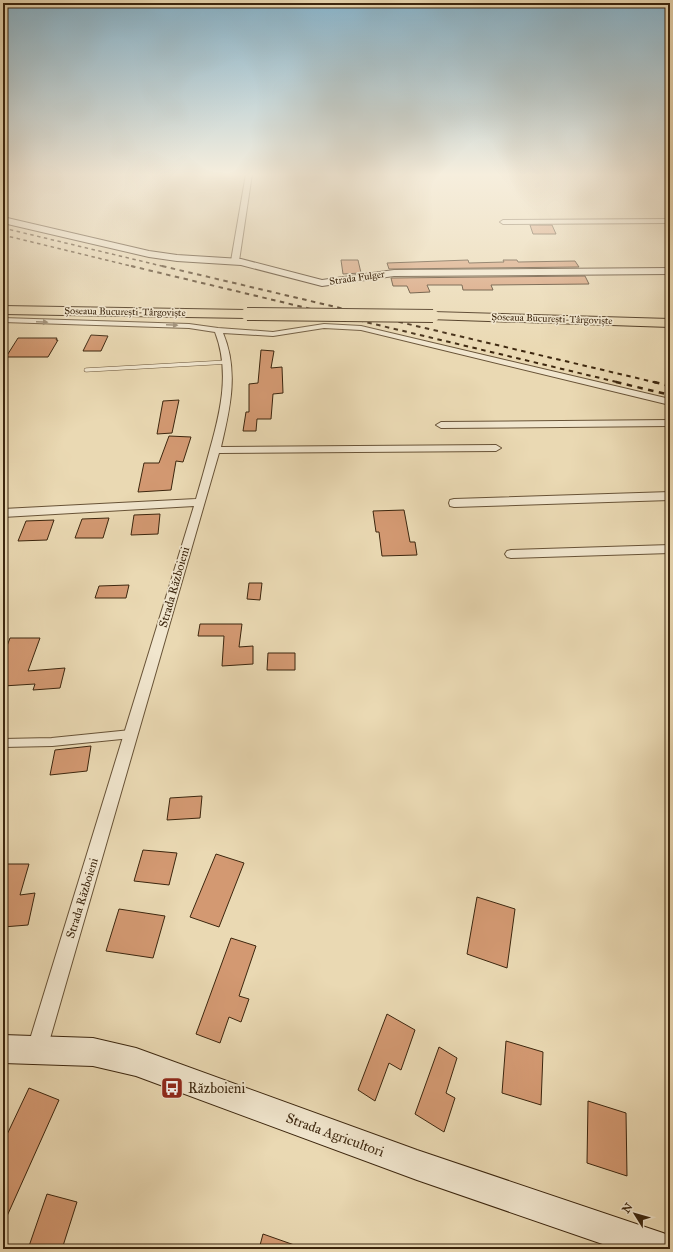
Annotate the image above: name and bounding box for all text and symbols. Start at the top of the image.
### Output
street label: Strada Fulger [329,268,386,288]
street label: Șoseaua București-Târgoviște [64,305,186,319]
street label: Șoseaua București-Târgoviște [491,311,613,327]
one-way arrow [36,318,48,325]
one-way arrow [166,322,179,328]
street label: Strada Războieni [156,544,192,629]
street label: Strada Războieni [63,855,101,940]
bus stop icon: Războieni [159,1075,185,1101]
place label: Războieni [188,1080,245,1097]
street label: Strada Agricultori [284,1109,387,1161]
north arrow [615,1194,655,1234]
text: N [619,1200,636,1216]

